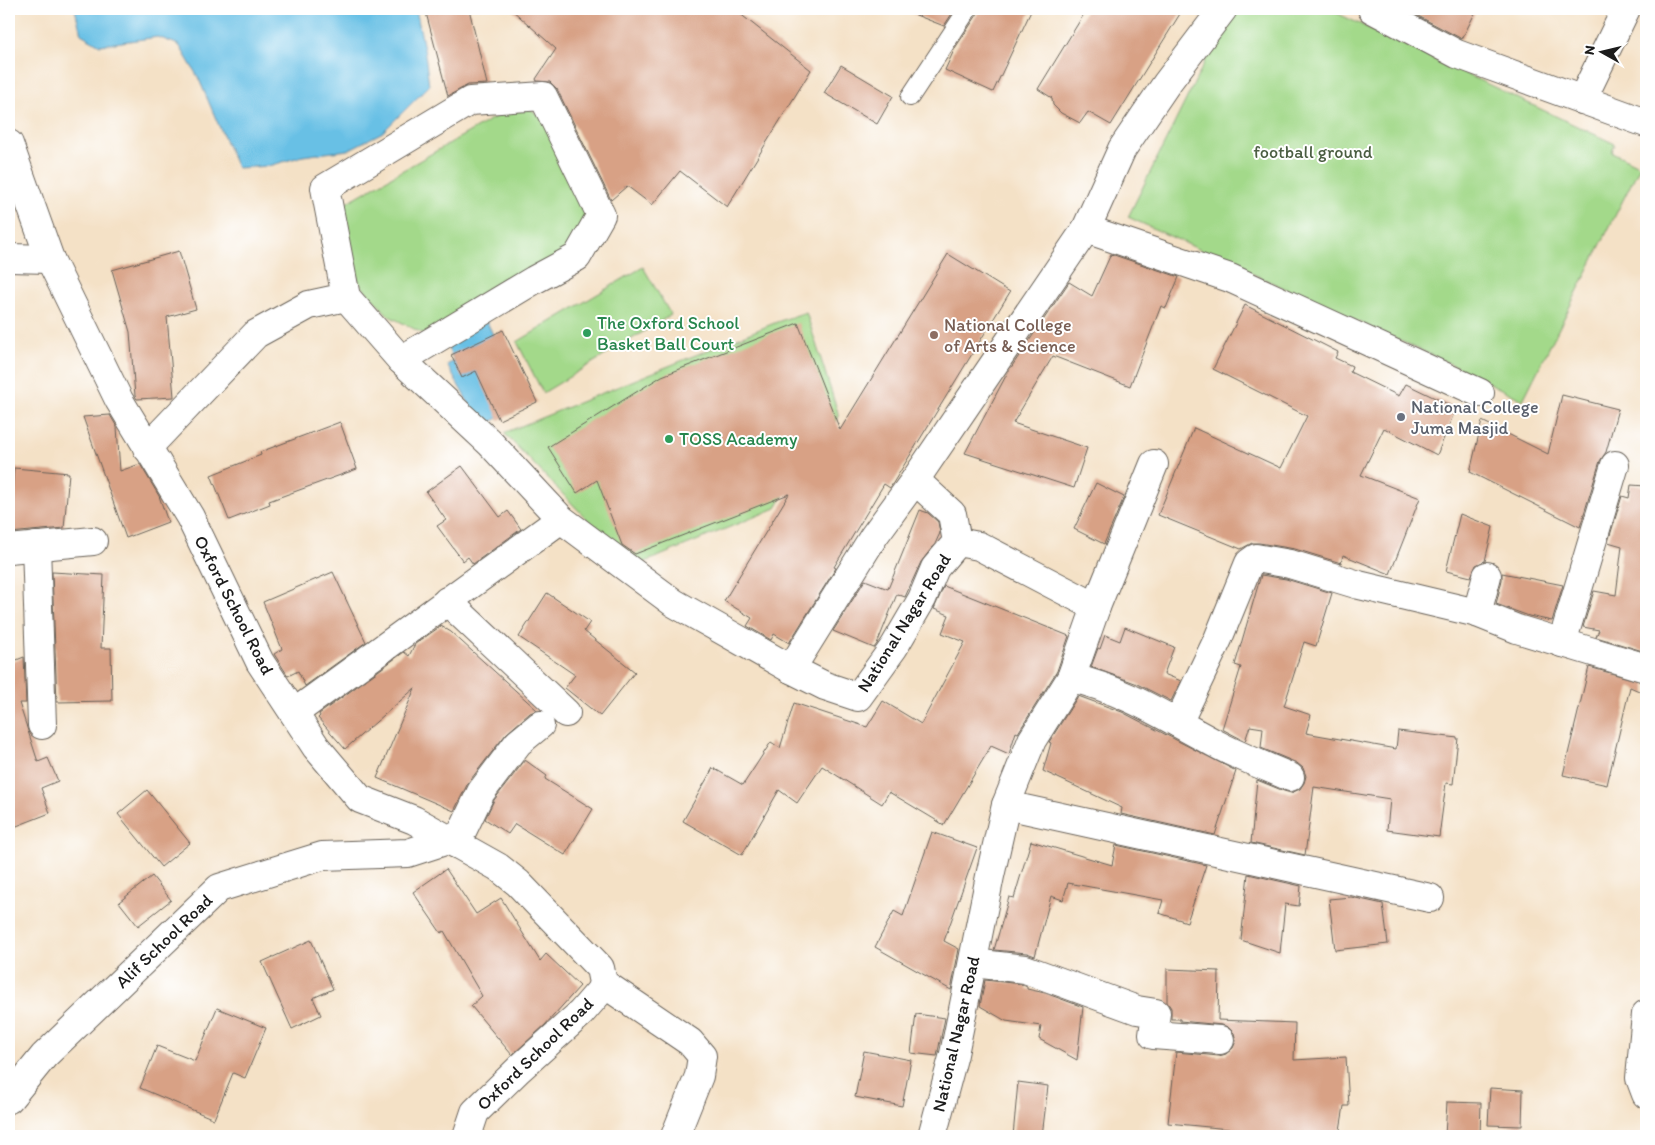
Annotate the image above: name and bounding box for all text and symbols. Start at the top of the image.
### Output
north arrow [1578,28,1628,78]
text: N [1581,44,1599,56]
park label: football ground [1253,141,1373,163]
place label: The Oxford School Basket Ball Court [597,312,739,355]
place label: National College of Arts & Science [944,314,1076,357]
marker: The Oxford School Basket Ball Court [581,327,593,339]
marker: National College of Arts & Science [928,329,940,341]
place label: National College Juma Masjid [1411,396,1538,439]
marker: National College Juma Masjid [1395,411,1407,423]
place label: TOSS Academy [679,428,798,450]
marker: TOSS Academy [663,433,675,445]
street label: Oxford School Road [189,532,279,679]
street label: National Nagar Road [852,549,956,696]
street label: Alif School Road [111,889,217,993]
street label: National Nagar Road [927,954,985,1114]
street label: Oxford School Road [472,993,598,1115]

